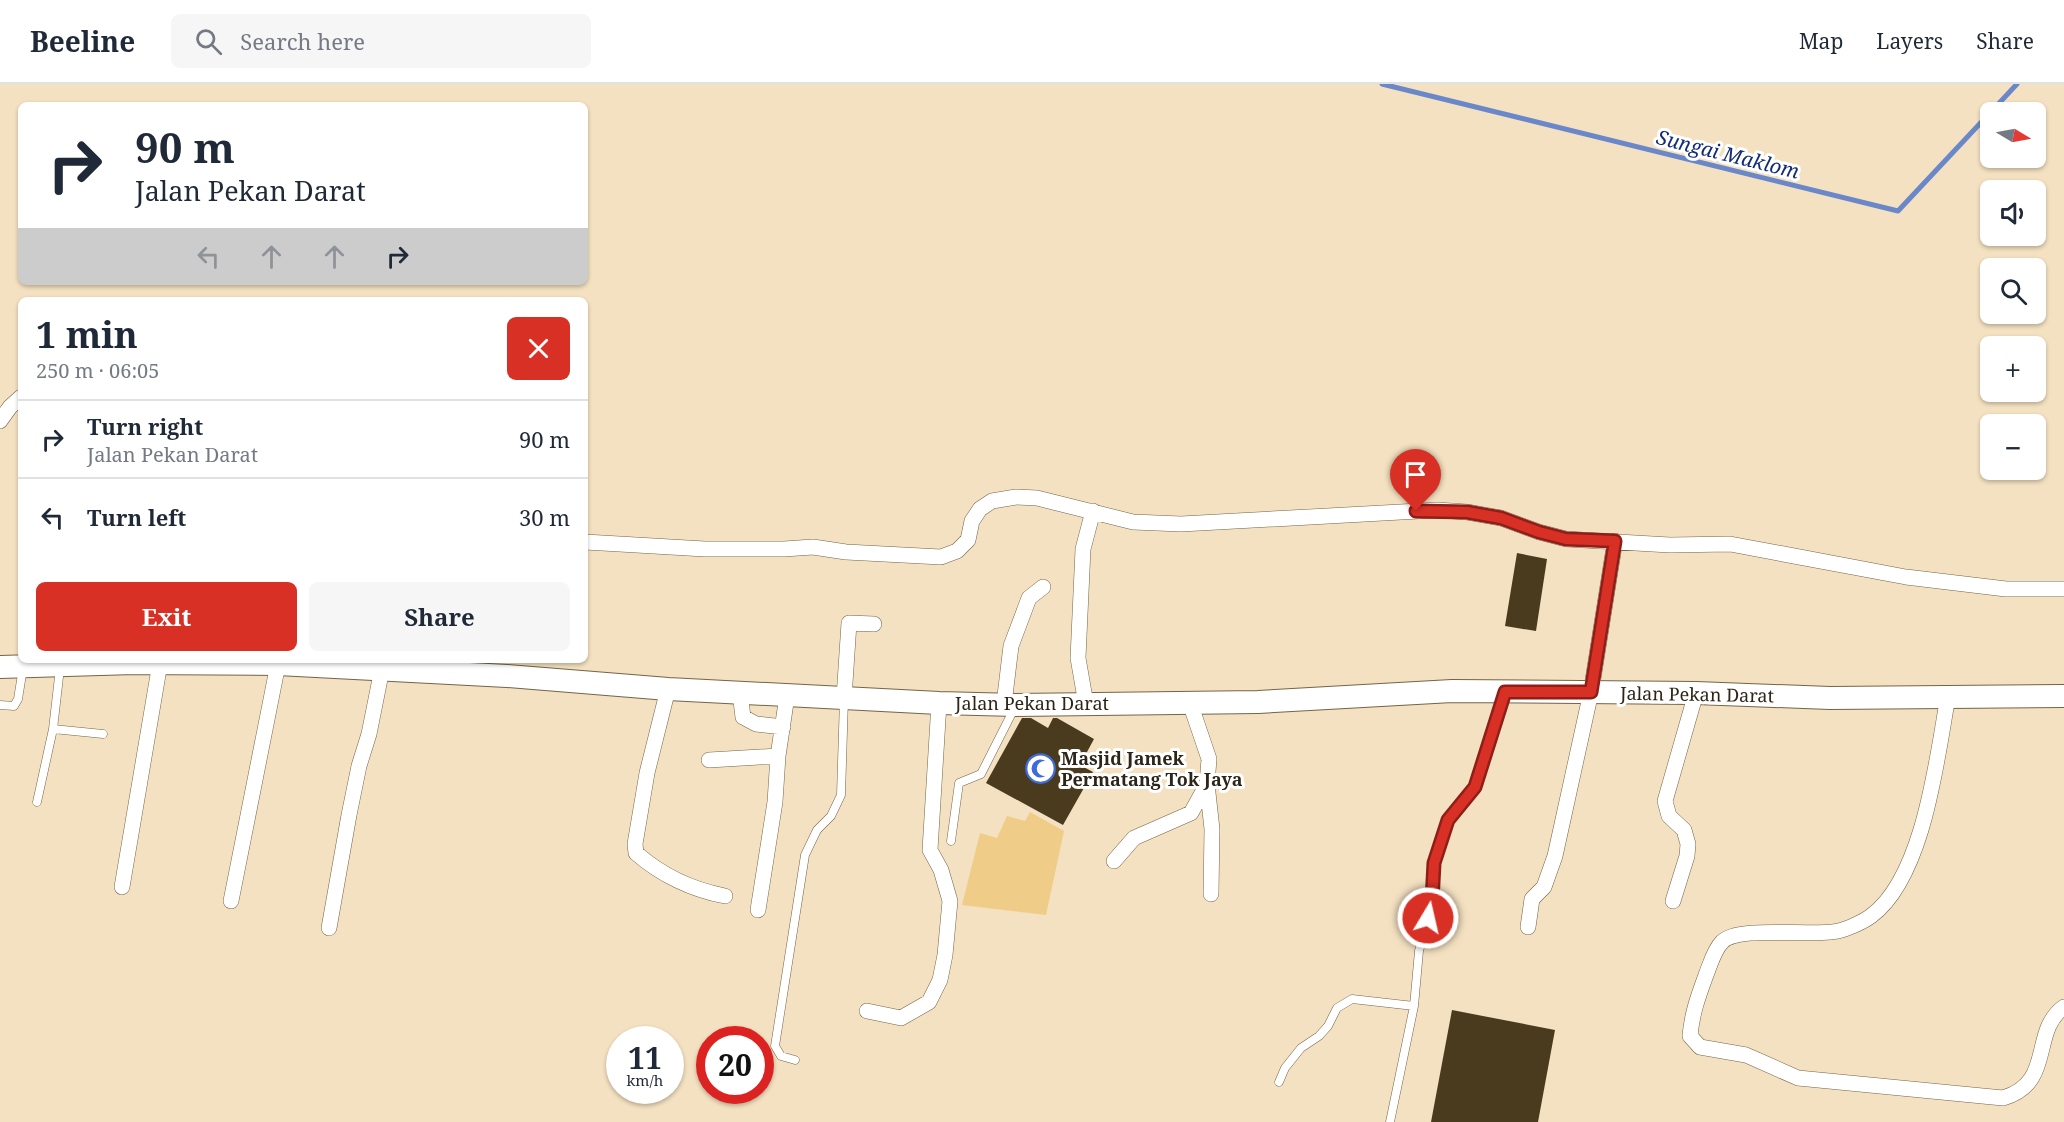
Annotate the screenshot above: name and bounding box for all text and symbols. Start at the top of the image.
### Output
search box [171,14,591,68]
text: Beeline [30,22,135,60]
icon: search [192,25,225,58]
text: Search here [240,26,365,56]
text: Map [1799,27,1843,55]
text: Layers [1876,27,1943,55]
text: Share [1976,27,2034,55]
north arrow [1980,102,2046,168]
map controls [1980,102,2046,480]
text: 90 m [135,118,235,175]
water label: Sungai Maklom [1654,123,1802,185]
icon: right [36,126,114,204]
text: Jalan Pekan Darat [135,172,366,209]
button: sound [1980,180,2046,246]
icon: left [192,240,225,273]
icon: ahead [255,240,288,273]
icon: ahead [318,240,351,273]
icon: right [381,240,414,273]
button: search [1980,258,2046,324]
text: 1 min [36,310,138,359]
button: close [507,317,570,380]
button: + [1980,336,2046,402]
text: 250 m · 06:05 [36,357,159,384]
text: Turn right [87,411,203,441]
button: − [1980,414,2046,480]
icon: right [36,423,69,456]
text: 90 m [519,424,570,454]
text: Jalan Pekan Darat [87,441,258,468]
pin [1390,449,1441,511]
icon: arrive [1399,458,1432,491]
icon: left [36,501,69,534]
text: Turn left [87,502,186,532]
text: 30 m [519,502,570,532]
button: Exit [36,582,297,651]
button: Share [309,582,570,651]
street label: Jalan Pekan Darat [1619,681,1774,707]
street label: Jalan Pekan Darat [954,691,1109,715]
place label: Masjid Jamek Permatang Tok Jaya [1061,746,1243,791]
mosque icon: Masjid Jamek Permatang Tok Jaya [1024,752,1056,784]
position arrow [1396,886,1460,950]
speed limit sign: 20 [696,1026,774,1104]
text: 11 [628,1037,662,1078]
text: km/h [627,1070,663,1090]

